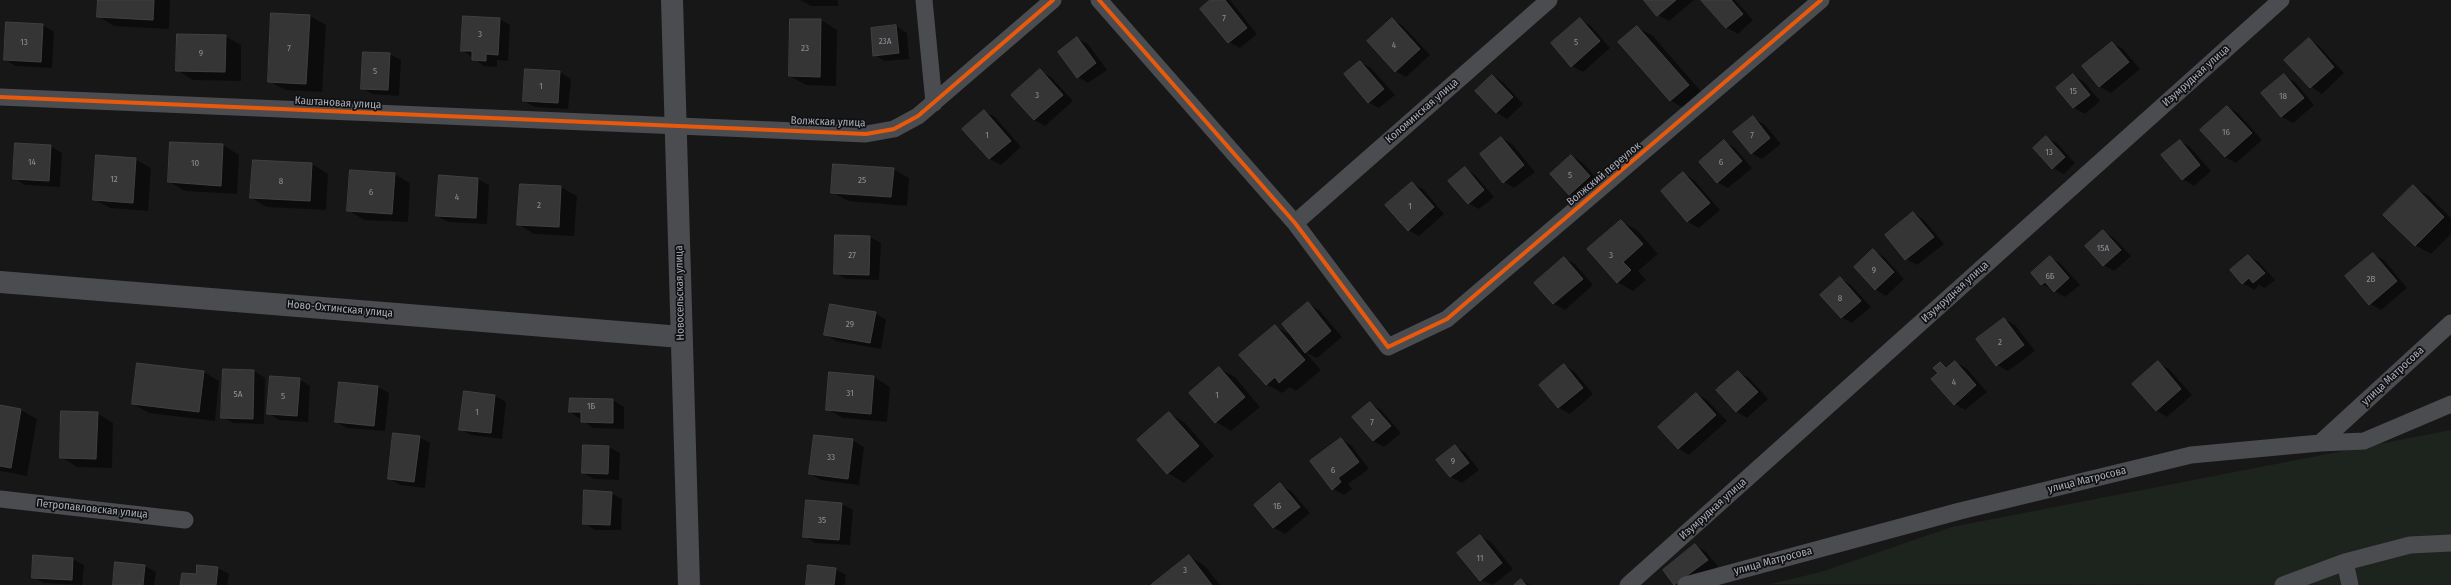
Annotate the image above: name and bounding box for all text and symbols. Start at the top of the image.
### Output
house number: 7 [1222,13,1226,23]
house number: 3 [478,29,482,39]
house number: 23А [879,36,891,46]
house number: 13 [20,37,28,47]
house number: 5 [1574,37,1578,47]
house number: 4 [1392,40,1396,50]
street label: Изумрудная улица [2160,42,2232,110]
house number: 7 [287,43,291,53]
house number: 23 [801,43,809,53]
house number: 9 [199,48,203,58]
house number: 5 [373,66,377,76]
street label: Коломинская улица [1383,76,1461,146]
house number: 1 [539,81,543,91]
house number: 15 [2069,86,2077,96]
house number: 3 [1035,90,1039,100]
house number: 18 [2279,91,2287,101]
street label: Каштановая улица [294,94,382,112]
street label: Волжская улица [790,114,866,130]
house number: 16 [2222,127,2230,137]
house number: 1 [985,130,989,140]
house number: 7 [1750,130,1754,140]
street label: Волжский переулок [1564,139,1644,209]
house number: 13 [2045,147,2053,157]
house number: 14 [28,157,36,167]
house number: 6 [1719,157,1723,167]
house number: 10 [191,158,199,168]
house number: 5 [1568,170,1572,180]
house number: 12 [110,174,118,184]
house number: 25 [858,175,866,185]
house number: 8 [279,176,283,186]
house number: 6 [369,187,373,197]
house number: 4 [455,192,459,202]
house number: 2 [537,200,541,210]
house number: 1 [1408,201,1412,211]
house number: 15А [2097,243,2109,253]
street label: Новосельская улица [673,245,687,341]
house number: 27 [848,250,856,260]
house number: 3 [1609,250,1613,260]
street label: Изумрудная улица [1919,258,1991,326]
house number: 9 [1872,265,1876,275]
house number: 6Б [2045,271,2055,281]
house number: 2В [2367,274,2375,284]
house number: 8 [1838,293,1842,303]
street label: Ново-Охтинская улица [286,298,394,320]
house number: 29 [846,319,854,329]
house number: 2 [1998,337,2002,347]
street label: улица Матросова [2359,344,2427,408]
house number: 4 [1952,377,1956,387]
house number: 31 [846,388,854,398]
house number: 5А [234,389,242,399]
house number: 1 [1215,390,1219,400]
house number: 5 [281,391,285,401]
house number: 1Б [587,401,595,411]
house number: 1 [475,407,479,417]
house number: 7 [1370,417,1374,427]
house number: 33 [827,452,835,462]
house number: 9 [1451,456,1455,466]
street label: улица Матросова [2046,464,2128,496]
house number: 6 [1331,465,1335,475]
street label: Изумрудная улица [1677,475,1749,543]
street label: Петропавловская улица [36,497,148,521]
house number: 1Б [1273,501,1281,511]
house number: 35 [818,515,826,525]
street label: улица Матросова [1732,544,1814,578]
house number: 11 [1477,553,1483,563]
house number: 3 [1183,565,1187,575]

